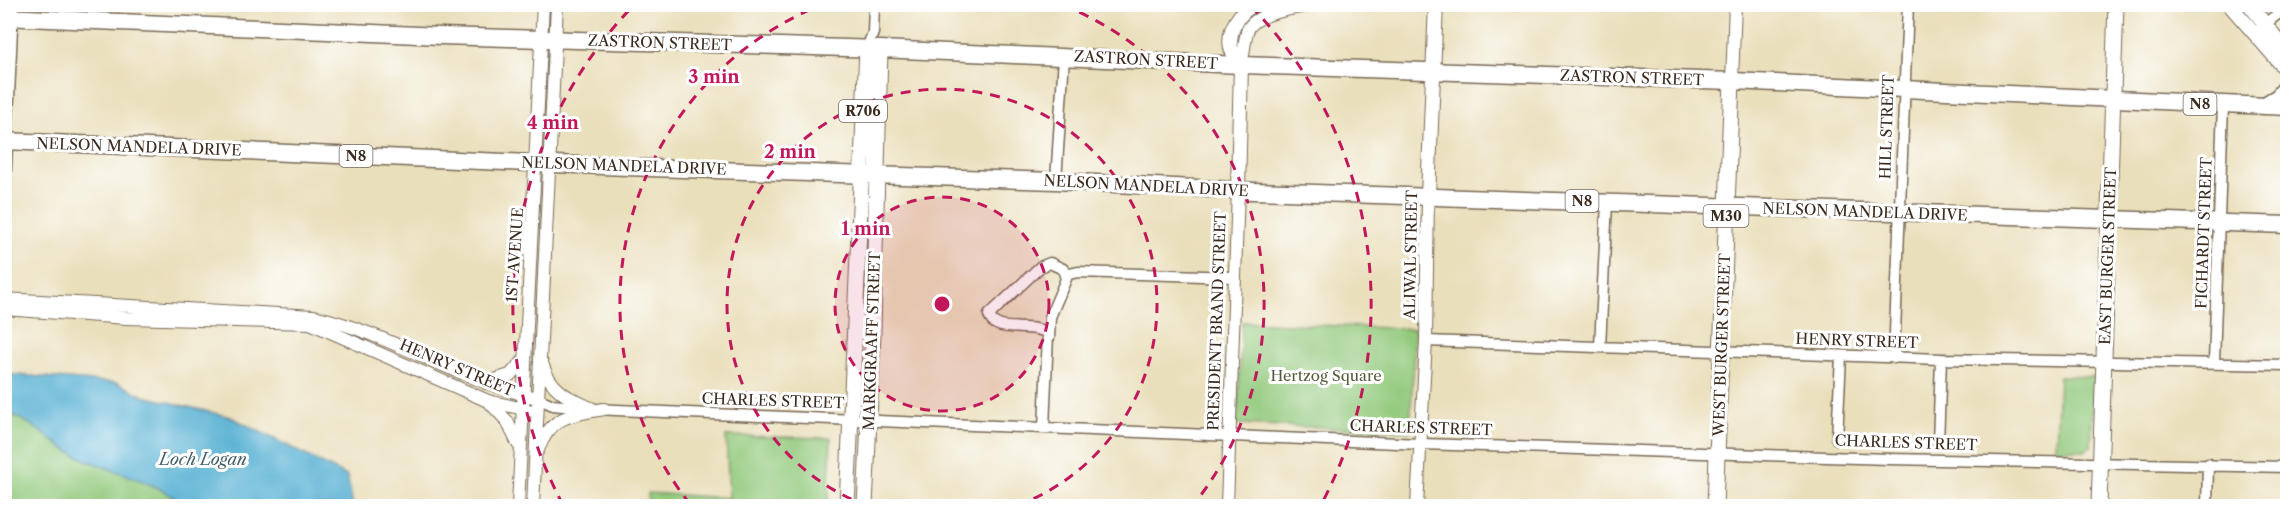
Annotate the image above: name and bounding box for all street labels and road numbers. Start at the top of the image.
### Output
street label: ZASTRON STREET [588,30,733,55]
street label: ZASTRON STREET [1074,46,1219,73]
street label: ZASTRON STREET [1560,65,1705,90]
street label: HILL STREET [1875,73,1898,180]
road number: N8 [2184,93,2216,115]
road number: R706 [839,100,887,122]
street label: NELSON MANDELA DRIVE [36,133,242,160]
road number: N8 [340,145,372,167]
street label: NELSON MANDELA DRIVE [521,152,727,179]
street label: FICHARDT STREET [2191,156,2216,309]
street label: EAST BURGER STREET [2095,166,2120,345]
street label: NELSON MANDELA DRIVE [1043,171,1249,200]
street label: ALIWAL STREET [1400,189,1421,321]
road number: N8 [1566,190,1598,212]
street label: NELSON MANDELA DRIVE [1762,198,1968,225]
road number: M30 [1704,205,1748,227]
street label: 1ST AVENUE [502,207,527,303]
street label: PRESIDENT BRAND STREET [1203,210,1230,431]
street label: MARKGRAAFF STREET [859,250,884,431]
street label: WEST BURGER STREET [1709,252,1734,438]
street label: HENRY STREET [1795,329,1920,352]
street label: HENRY STREET [397,335,518,401]
street label: CHARLES STREET [701,389,845,413]
street label: CHARLES STREET [1349,416,1493,440]
street label: CHARLES STREET [1834,431,1978,455]

